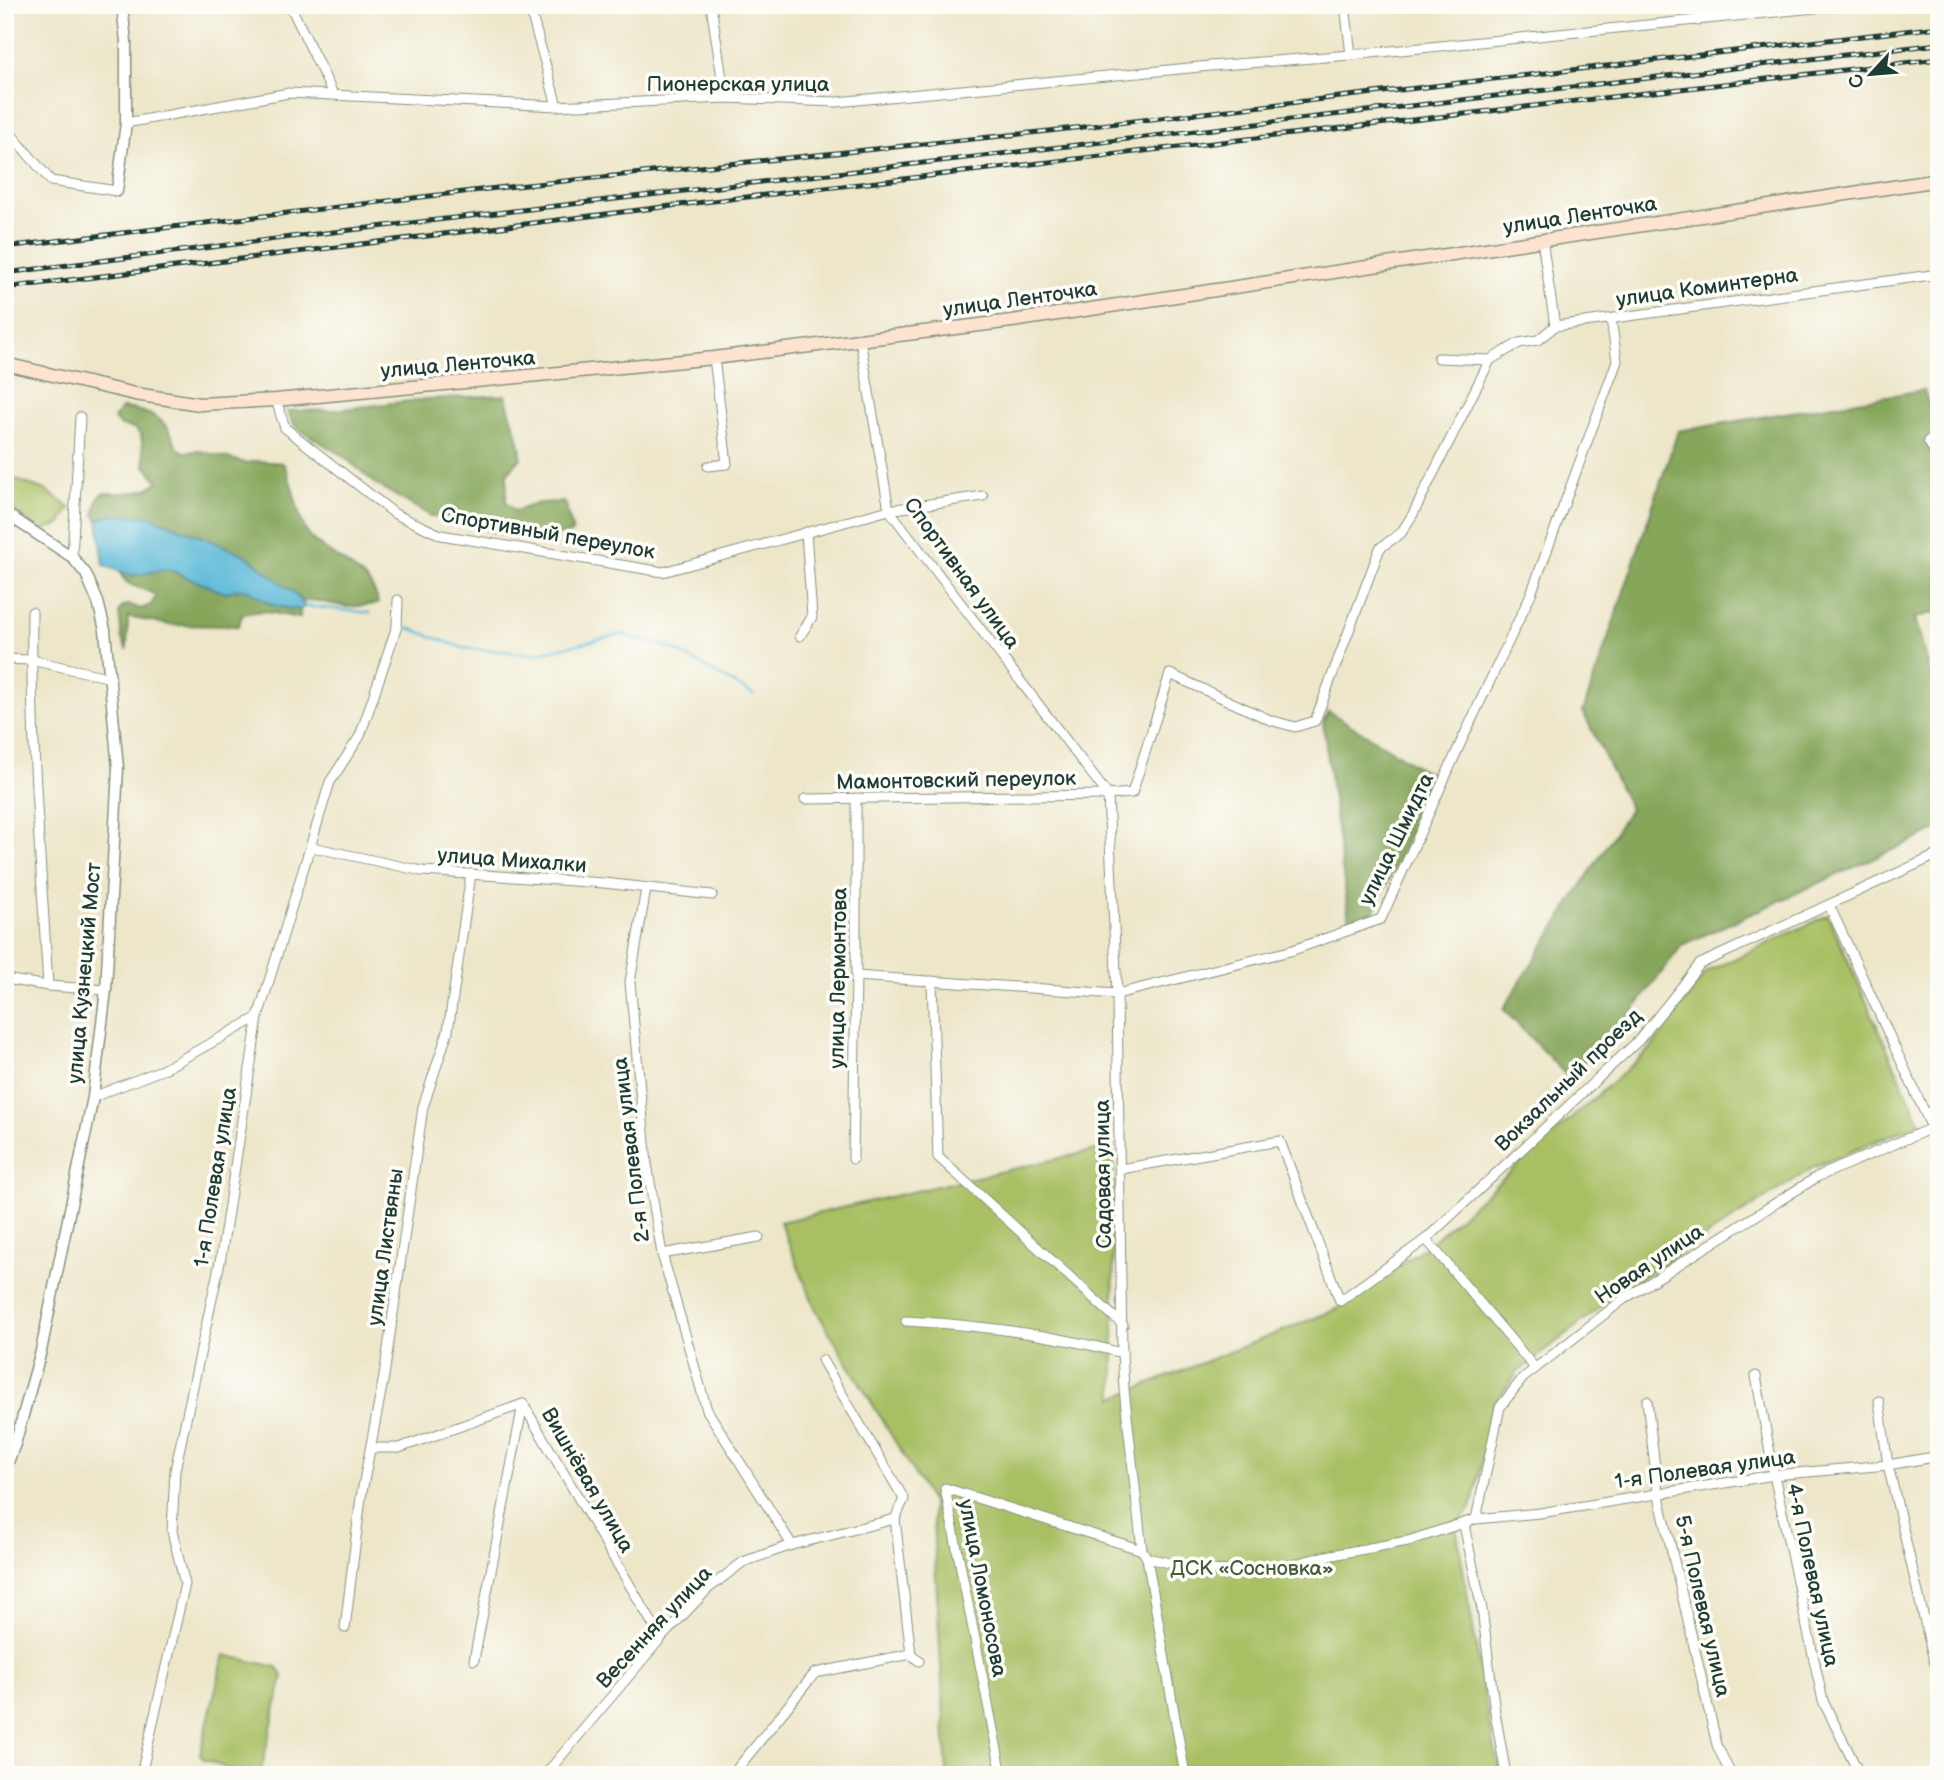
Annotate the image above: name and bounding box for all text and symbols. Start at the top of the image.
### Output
north arrow [1836,38,1906,108]
text: С [1844,70,1870,92]
street label: Пионерская улица [647,72,830,97]
street label: улица Ленточка [1502,191,1659,240]
street label: улица Коминтерна [1615,262,1800,313]
street label: улица Ленточка [942,276,1099,323]
street label: улица Ленточка [380,345,537,384]
street label: Спортивная улица [898,493,1025,654]
street label: Спортивный переулок [439,502,657,565]
street label: Мамонтовский переулок [836,766,1076,795]
street label: улица Шмидта [1354,768,1440,909]
street label: улица Михалки [436,843,587,878]
street label: улица Кузнецкий Мост [62,861,107,1085]
street label: улица Лермонтова [824,887,853,1069]
street label: Вокзальный проезд [1490,1004,1647,1157]
street label: 2-я Полевая улица [608,1055,655,1244]
street label: 1-я Полевая улица [189,1085,242,1269]
street label: Садовая улица [1090,1099,1117,1249]
street label: улица Листвяны [362,1167,409,1327]
street label: Новая улица [1590,1219,1709,1310]
street label: Вишнёвая улица [536,1403,640,1558]
street label: 1-я Полевая улица [1613,1444,1798,1495]
street label: 4-я Полевая улица [1781,1481,1844,1670]
street label: улица Ломоносова [953,1497,1012,1680]
street label: 5-я Полевая улица [1669,1513,1736,1700]
park label: ДСК «Сосновка» [1170,1556,1334,1581]
street label: Весенняя улица [591,1561,718,1694]

